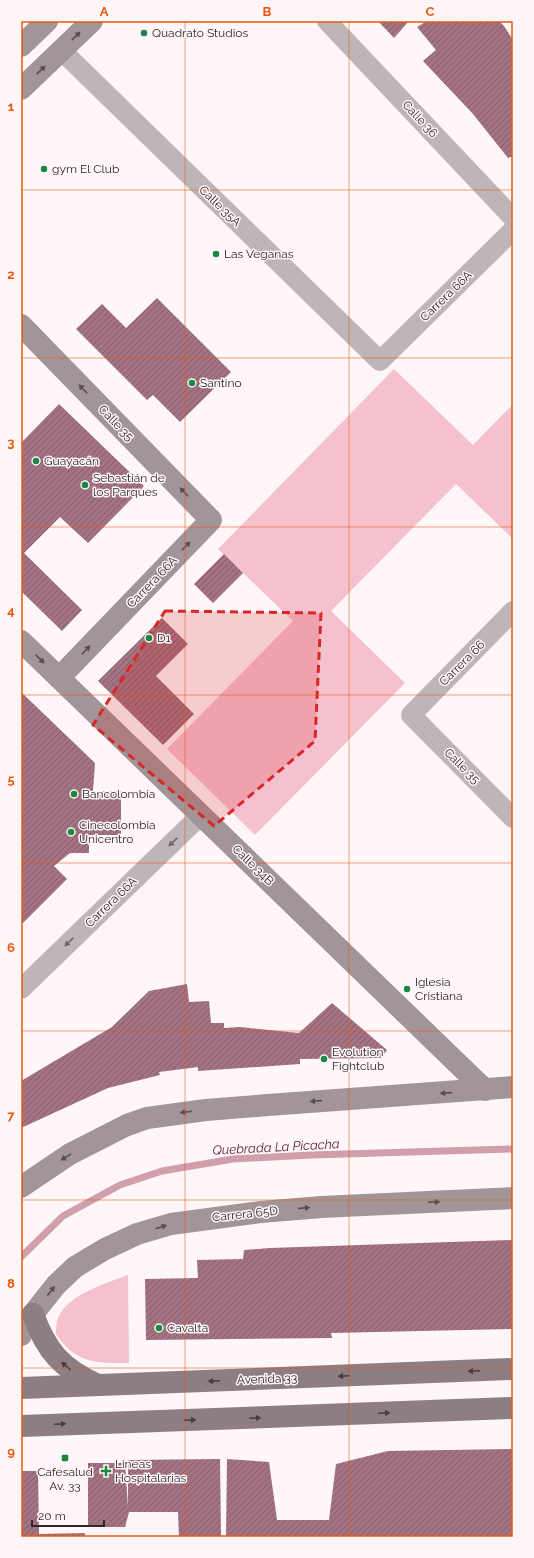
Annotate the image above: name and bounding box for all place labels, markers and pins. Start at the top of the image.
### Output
place label: Quadrato Studios [152,26,248,40]
marker: Quadrato Studios [139,28,149,38]
place label: gym El Club [52,162,119,176]
marker: gym El Club [39,164,49,174]
place label: Las Veganas [224,247,294,261]
marker: Las Veganas [211,249,221,259]
place label: Santino [200,376,242,390]
marker: Santino [187,378,197,388]
place label: Guayacán [44,454,99,468]
marker: Guayacán [31,456,41,466]
place label: Sebastián de los Parques [93,471,165,499]
marker: Sebastián de los Parques [80,480,90,490]
place label: D1 [157,631,171,645]
marker: D1 [144,633,154,643]
place label: Bancolombia [82,787,155,801]
marker: Bancolombia [69,789,79,799]
place label: Cinecolombia Unicentro [79,818,156,846]
marker: Cinecolombia Unicentro [66,827,76,837]
place label: Iglesia Cristiana [415,975,463,1003]
marker: Iglesia Cristiana [402,984,412,994]
place label: Evolution Fightclub [332,1045,384,1073]
marker: Evolution Fightclub [319,1054,329,1064]
place label: Cavalta [167,1321,208,1335]
marker: Cavalta [154,1323,164,1333]
marker: Cafesalud Av. 33 [60,1453,70,1463]
place label: Lineas Hospitalarias [115,1457,186,1485]
place label: Cafesalud Av. 33 [37,1465,93,1493]
marker: Lineas Hospitalarias [100,1465,112,1477]

